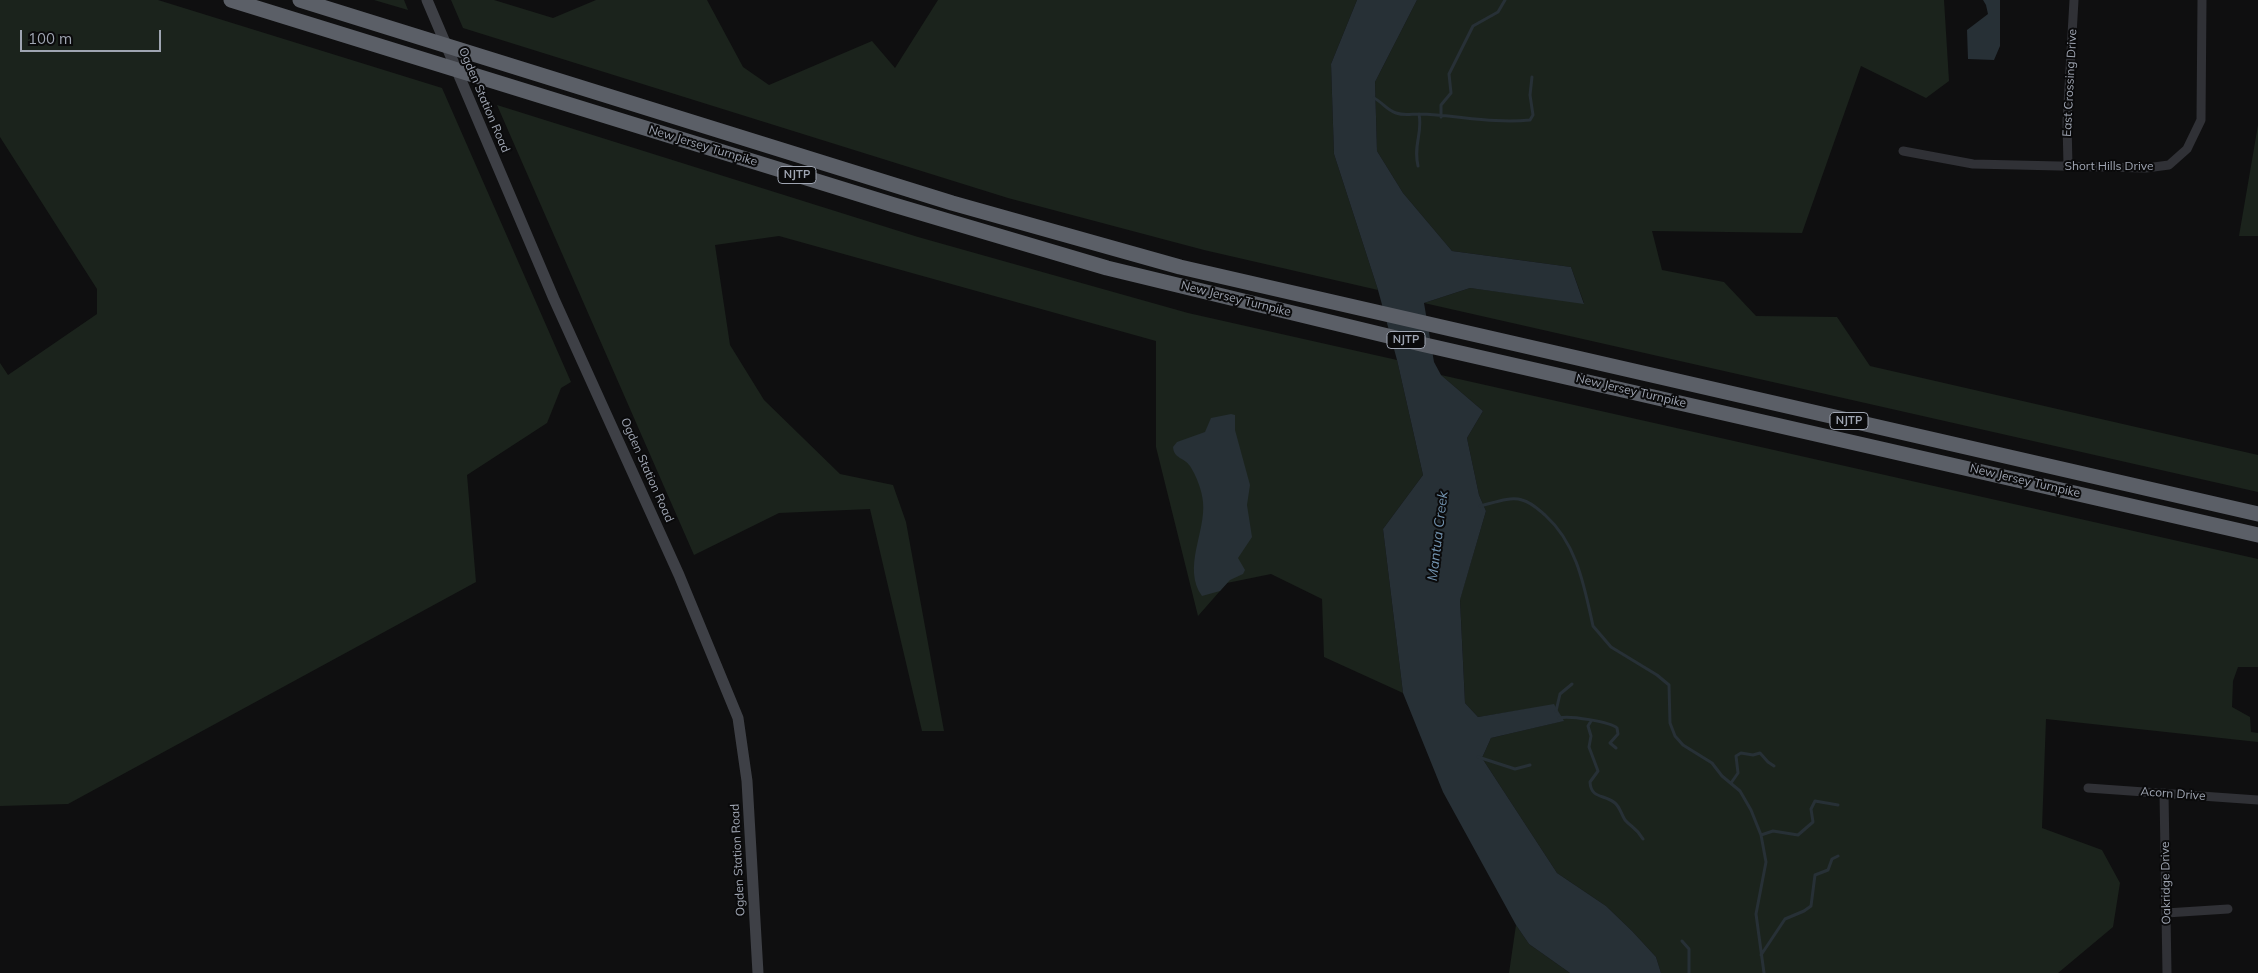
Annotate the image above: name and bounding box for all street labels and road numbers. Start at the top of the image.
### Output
street label: East Crossing Drive [2060,29,2080,137]
street label: Ogden Station Road [455,45,513,155]
street label: New Jersey Turnpike [647,123,759,169]
street label: Short Hills Drive [2064,159,2154,173]
road number: NJTP [778,166,816,184]
street label: New Jersey Turnpike [1179,278,1293,320]
road number: NJTP [1387,332,1425,348]
street label: New Jersey Turnpike [1574,371,1688,411]
road number: NJTP [1830,412,1868,430]
street label: Ogden Station Road [617,416,677,524]
street label: New Jersey Turnpike [1968,461,2082,501]
street label: Acorn Drive [2140,785,2206,803]
street label: Ogden Station Road [728,803,748,917]
street label: Oakridge Drive [2158,841,2174,925]

